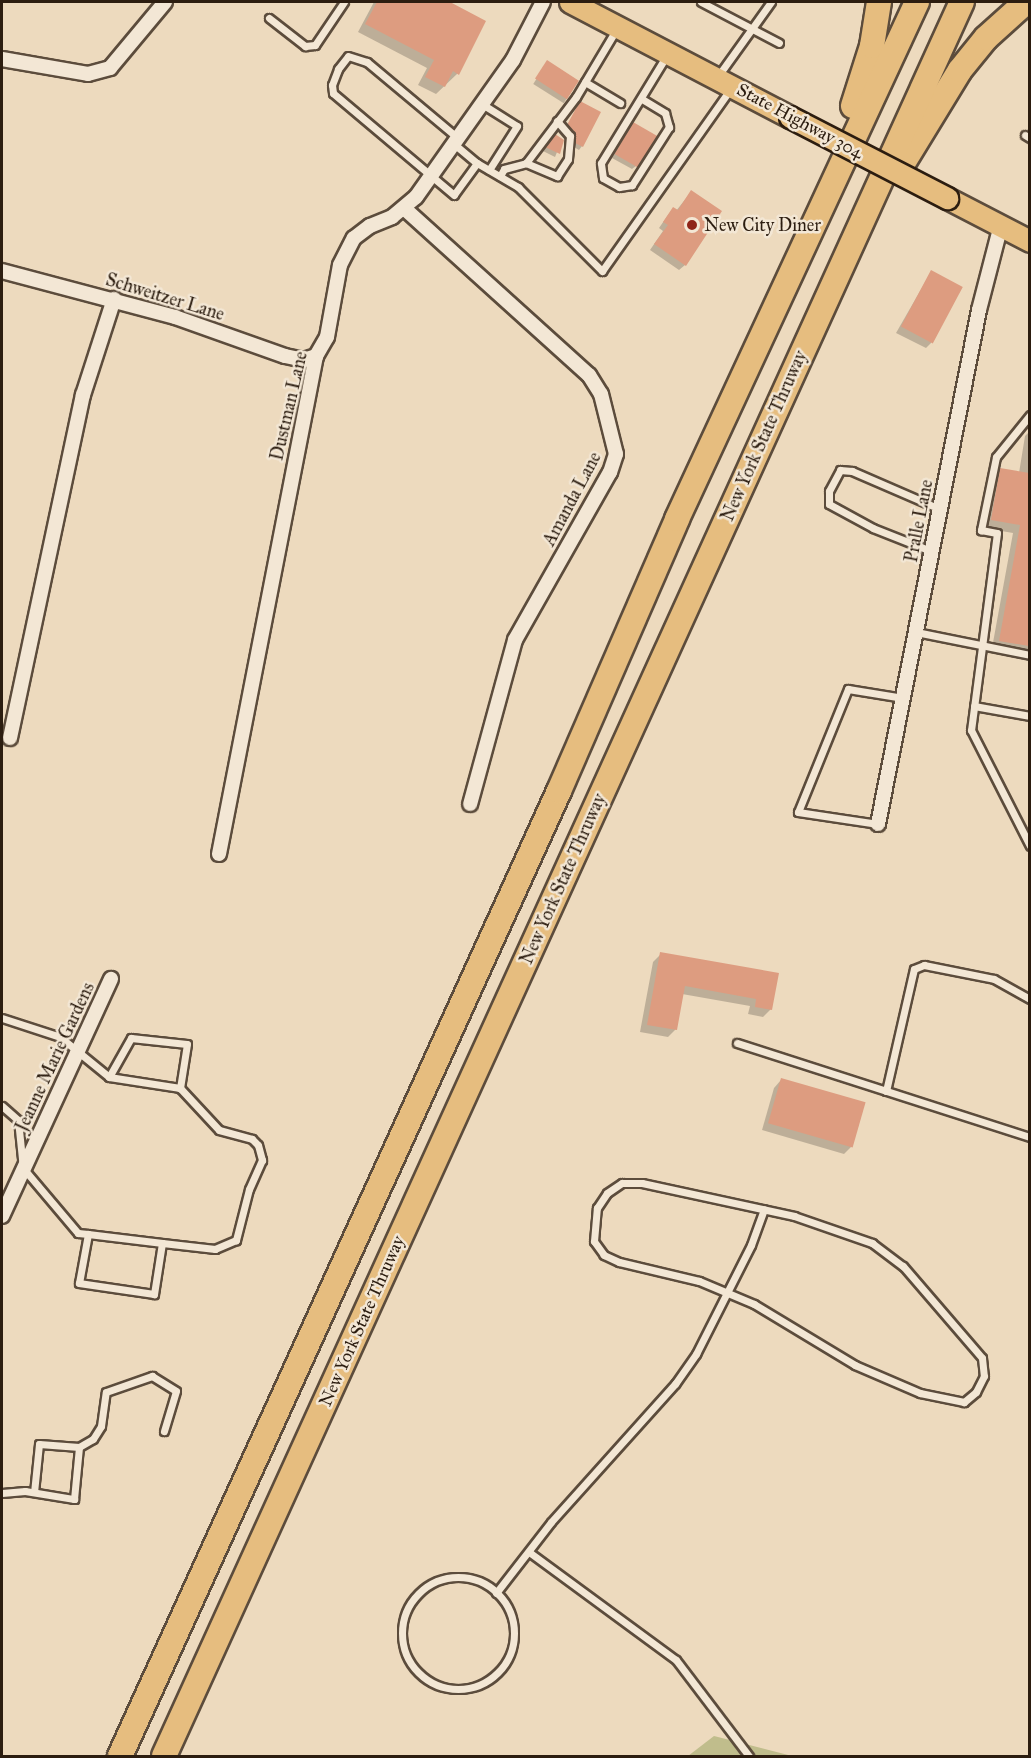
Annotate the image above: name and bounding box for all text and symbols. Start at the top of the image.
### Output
street label: State Highway 304 [733,79,867,163]
place label: New City Diner [704,214,821,236]
marker: New City Diner [685,218,699,232]
street label: Schweitzer Lane [103,269,227,325]
street label: New York State Thruway [717,347,811,525]
street label: Dustman Lane [266,349,312,463]
street label: Amanda Lane [538,448,606,550]
street label: Pralle Lane [900,478,938,564]
street label: New York State Thruway [516,790,610,968]
street label: Jeanne Marie Gardens [11,979,99,1135]
street label: New York State Thruway [315,1232,409,1410]

